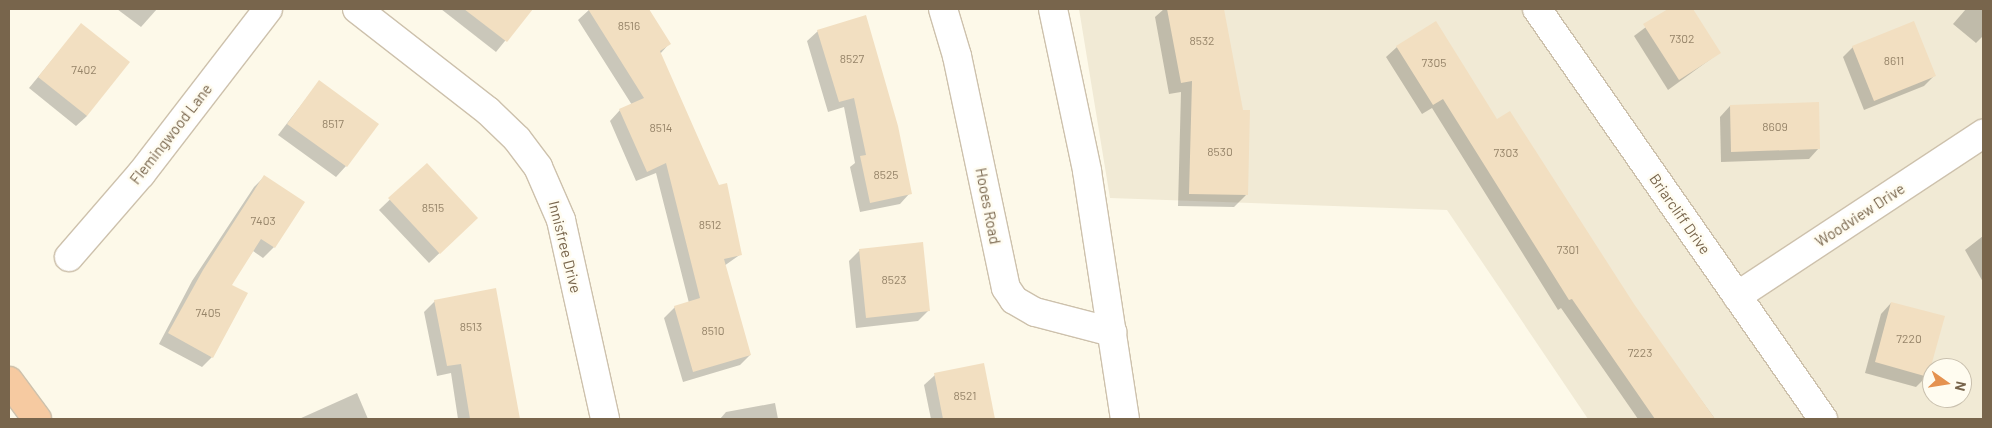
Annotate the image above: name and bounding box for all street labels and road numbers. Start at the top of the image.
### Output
street label: Flemingwood Lane [126,80,216,188]
street label: Hooes Road [972,166,1004,246]
street label: Briarcliff Drive [1646,170,1714,258]
street label: Woodview Drive [1812,179,1908,251]
street label: Innisfree Drive [545,199,585,295]

